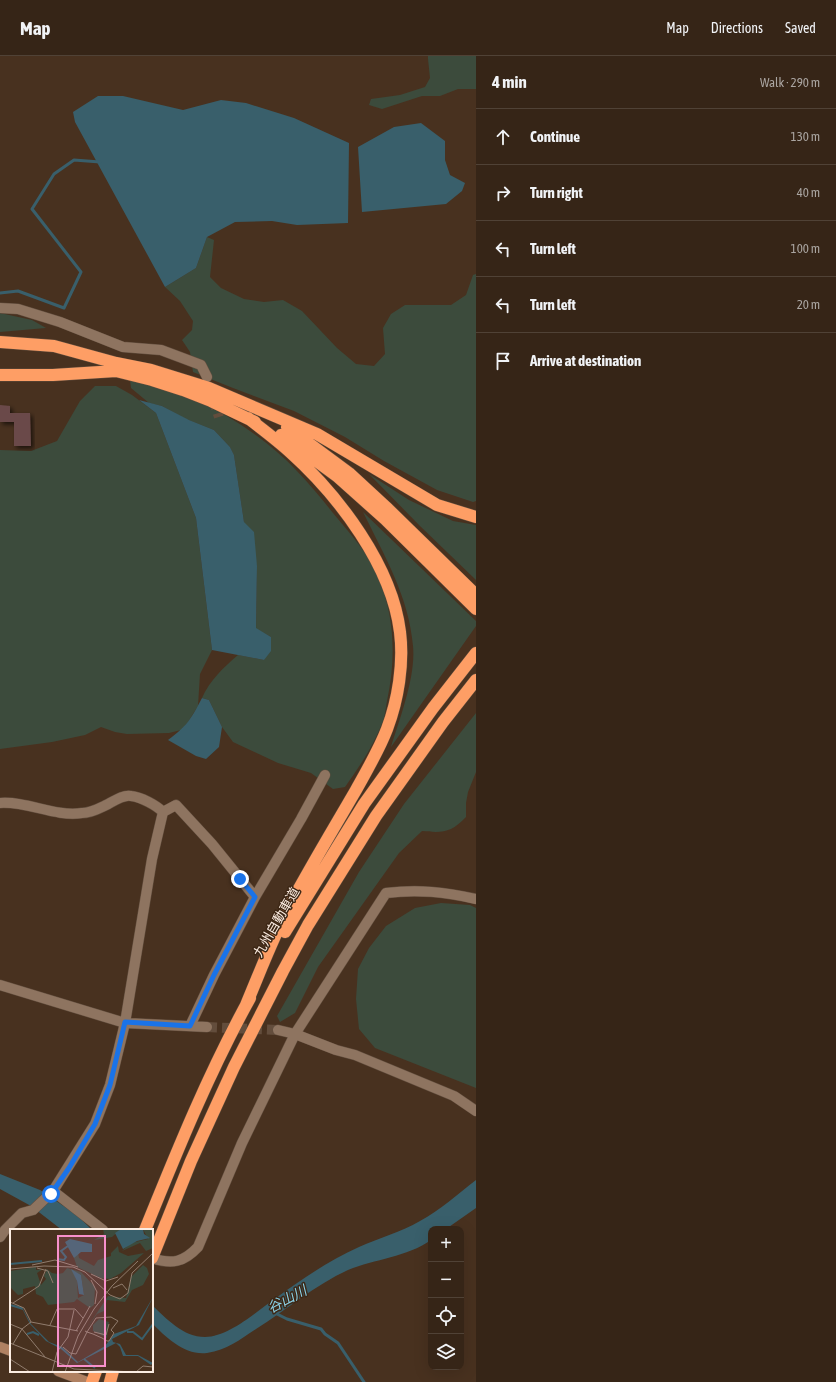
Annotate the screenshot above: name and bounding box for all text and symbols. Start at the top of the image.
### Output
text: Map [20,17,51,39]
text: Map [666,20,689,36]
text: Directions [711,20,763,36]
text: Saved [785,20,816,36]
text: 4 min [492,72,527,92]
text: Walk · 290 m [760,75,820,90]
icon: ahead [492,126,514,148]
text: Continue [530,128,580,145]
text: 130 m [791,129,820,144]
icon: right [492,182,514,204]
text: Turn right [530,184,583,201]
text: 40 m [797,185,820,200]
icon: left [492,238,514,260]
text: Turn left [530,240,576,257]
text: 100 m [791,241,820,256]
icon: left [492,294,514,316]
text: Turn left [530,296,576,313]
text: 20 m [797,297,820,312]
icon: arrive [492,350,514,372]
text: Arrive at destination [530,352,641,369]
route end [231,870,249,888]
street label: 九州自動車道 [250,885,302,960]
route start [42,1185,60,1203]
map controls [428,1226,464,1370]
button: + [428,1226,464,1262]
inset map [10,1229,153,1372]
button: − [428,1262,464,1298]
water label: 谷山川 [265,1281,311,1316]
button: locate [428,1298,464,1334]
button: layers [428,1334,464,1370]

